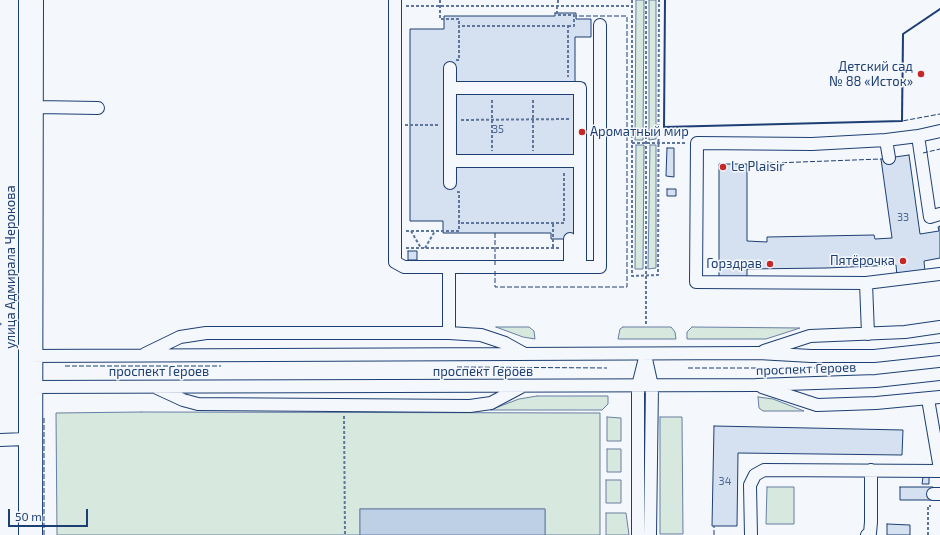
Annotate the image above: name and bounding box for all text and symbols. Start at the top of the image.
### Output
place label: Детский сад № 88 «Исток» [829,59,913,90]
marker: Детский сад № 88 «Исток» [916,69,926,79]
house number: 35 [492,122,504,136]
place label: Ароматный мир [590,124,689,140]
marker: Ароматный мир [577,127,587,137]
place label: Le Plaisir [731,159,784,175]
marker: Le Plaisir [718,162,728,172]
street label: улица Адмирала Черокова [3,185,19,349]
house number: 33 [897,210,909,224]
place label: Пятёрочка [830,253,895,269]
place label: Горздрав [706,256,762,272]
marker: Пятёрочка [898,256,908,266]
marker: Горздрав [765,259,775,269]
street label: проспект Героев [755,359,857,379]
street label: проспект Героев [109,364,209,380]
street label: проспект Героев [433,364,533,380]
house number: 34 [719,474,731,488]
scale bar [10,501,90,527]
text: 50 m [15,509,42,523]

